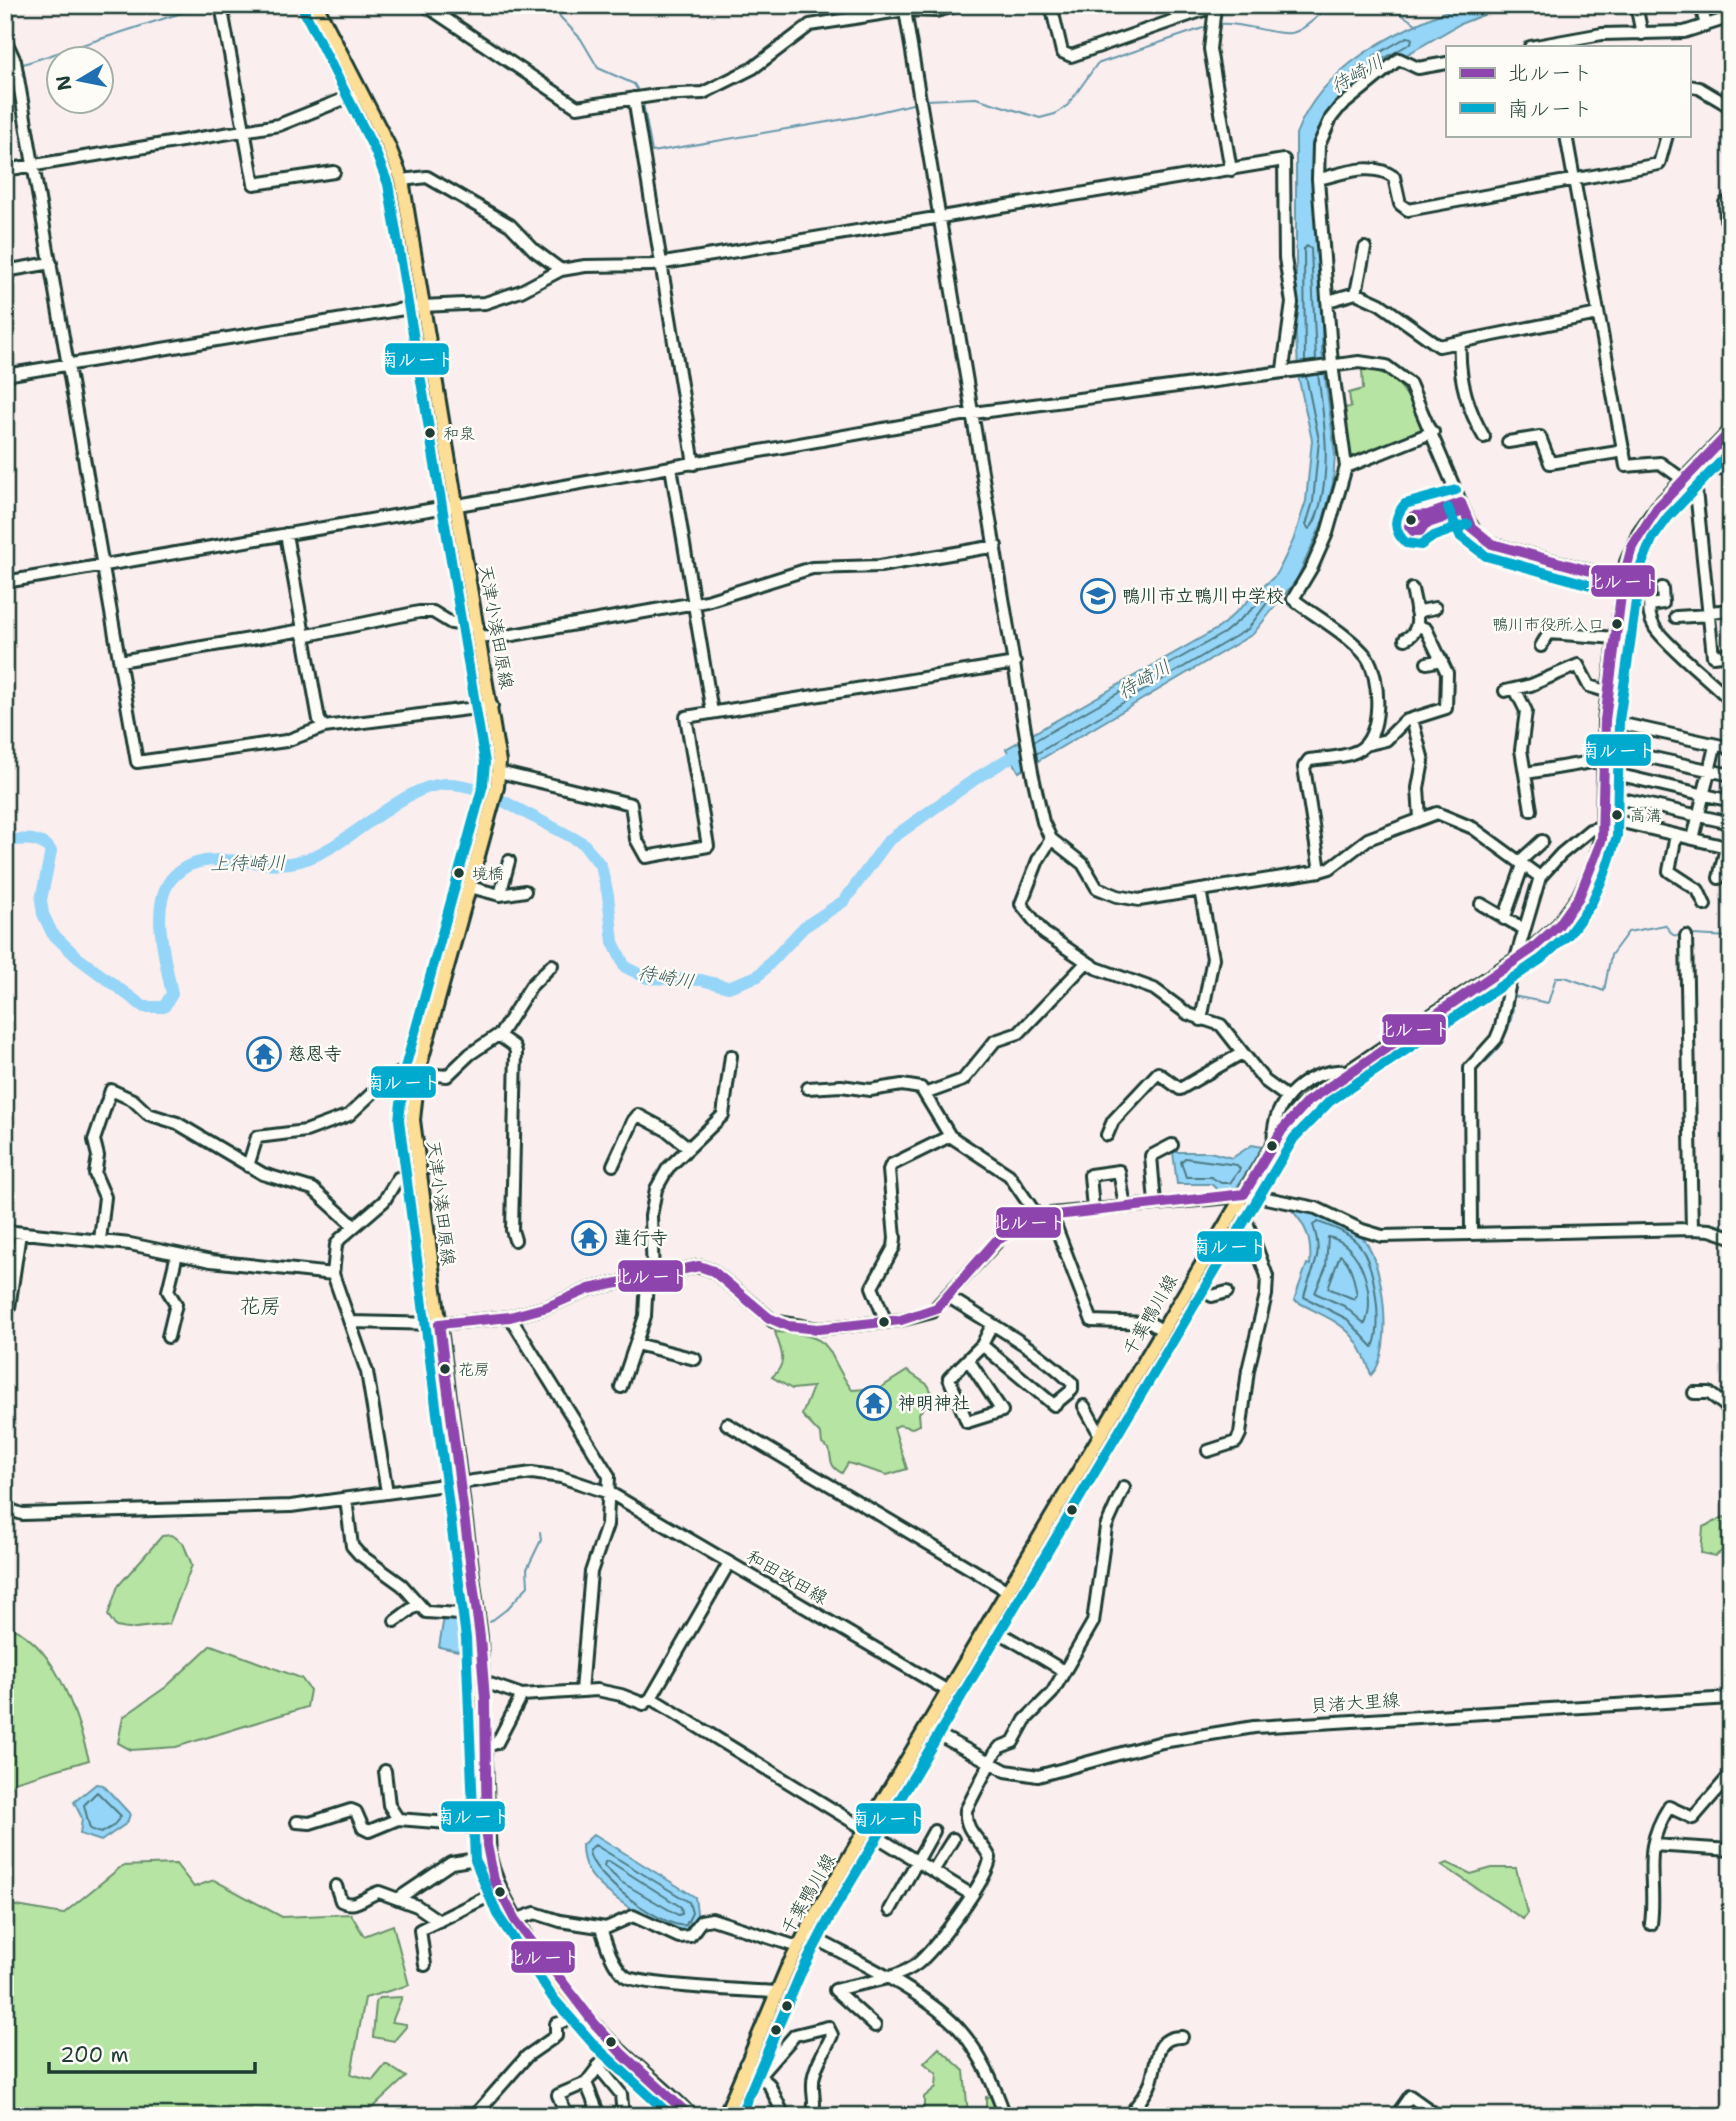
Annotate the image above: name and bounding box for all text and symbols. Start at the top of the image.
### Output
north arrow [46,46,116,116]
legend [1446,46,1690,136]
water label: 待崎川 [1326,49,1388,99]
text: 北ルート [1508,59,1593,87]
text: N [50,73,77,92]
text: 南ルート [1508,95,1593,123]
line badge: 南ルート [384,342,450,376]
text: 南ルート [379,347,455,372]
place label: 和泉 [443,423,475,444]
marker: 和泉 [423,426,437,440]
unlabelled marker [1404,513,1418,527]
street label: 天津小湊田原線 [473,563,519,691]
line badge: 北ルート [1590,564,1656,598]
text: 北ルート [1585,569,1661,594]
school or university icon: 鴨川市立鴨川中学校 [1079,577,1117,615]
place label: 鴨川市立鴨川中学校 [1122,584,1284,608]
place label: 鴨川市役所入口 [1492,614,1604,635]
marker: 鴨川市役所入口 [1610,617,1624,631]
water label: 待崎川 [1113,654,1175,704]
line badge: 南ルート [1585,733,1652,767]
text: 南ルート [1580,738,1656,763]
place label: 高溝 [1630,805,1662,826]
marker: 高溝 [1610,808,1624,822]
water label: 上待崎川 [210,850,286,876]
place label: 境橋 [472,863,504,884]
marker: 境橋 [452,866,466,880]
water label: 待崎川 [636,960,696,994]
line badge: 北ルート [1381,1013,1447,1046]
text: 北ルート [1376,1017,1452,1042]
temple icon: 慈恩寺 [245,1035,283,1073]
place label: 慈恩寺 [288,1042,342,1066]
line badge: 南ルート [370,1065,437,1099]
text: 南ルート [365,1070,441,1095]
street label: 天津小湊田原線 [421,1139,461,1267]
unlabelled marker [1265,1139,1279,1153]
line badge: 北ルート [995,1206,1062,1239]
text: 北ルート [991,1210,1067,1235]
temple icon: 蓮行寺 [570,1219,608,1257]
place label: 蓮行寺 [614,1226,668,1250]
line badge: 南ルート [1196,1230,1263,1263]
text: 南ルート [1191,1234,1267,1259]
line badge: 北ルート [617,1259,684,1293]
text: 北ルート [613,1264,689,1289]
street label: 千葉鴨川線 [1117,1270,1183,1360]
district label: 花房 [239,1292,281,1320]
unlabelled marker [877,1315,891,1329]
place label: 花房 [458,1359,490,1380]
marker: 花房 [438,1362,452,1376]
temple icon: 神明神社 [855,1384,893,1422]
place label: 神明神社 [898,1391,970,1415]
unlabelled marker [1065,1503,1079,1517]
street label: 和田改田線 [742,1544,832,1610]
street label: 貝渚大里線 [1309,1688,1401,1718]
line badge: 南ルート [440,1800,506,1833]
line badge: 南ルート [855,1802,922,1835]
text: 南ルート [435,1804,511,1829]
text: 南ルート [850,1806,926,1831]
street label: 千葉鴨川線 [775,1849,841,1939]
unlabelled marker [493,1885,507,1899]
line badge: 北ルート [510,1940,576,1974]
text: 北ルート [505,1945,581,1970]
unlabelled marker [780,1999,794,2013]
unlabelled marker [769,2023,783,2037]
scale bar [49,2030,256,2074]
unlabelled marker [604,2035,618,2049]
text: 200 m [60,2041,129,2069]

